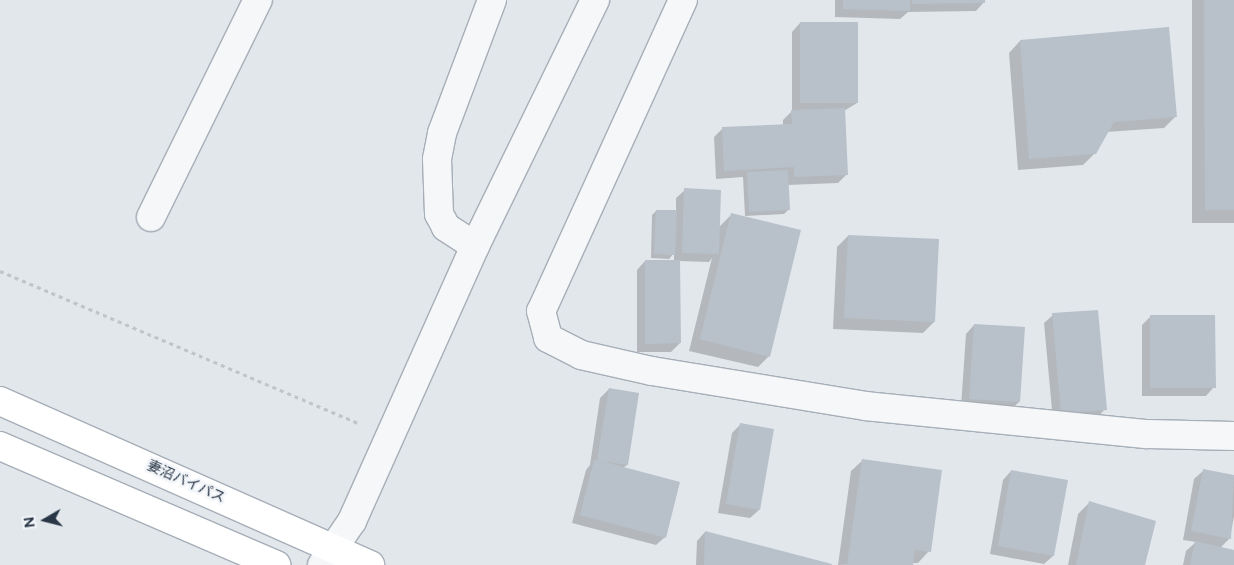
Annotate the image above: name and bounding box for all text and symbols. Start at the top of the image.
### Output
street label: 妻沼バイパス [144,457,228,507]
north arrow [20,495,70,545]
text: N [20,516,39,529]

